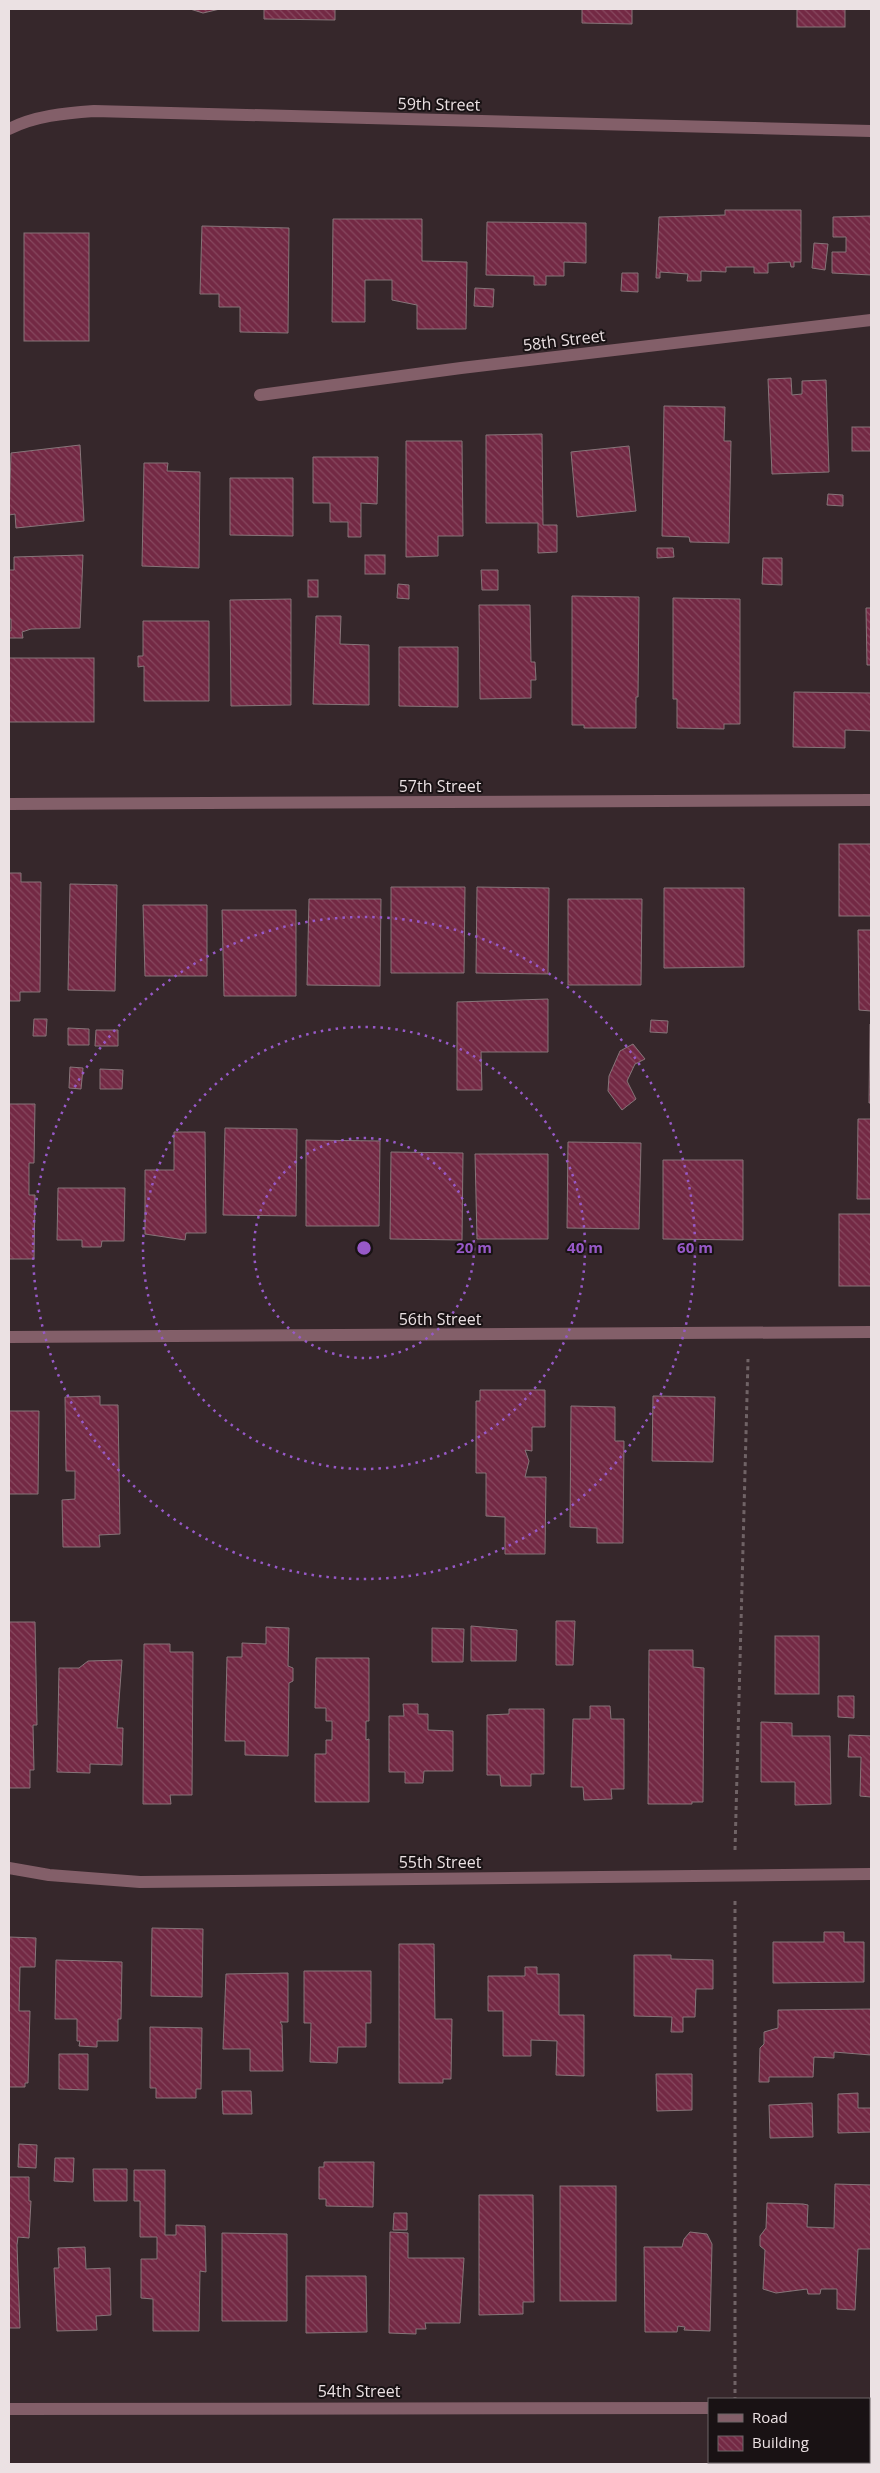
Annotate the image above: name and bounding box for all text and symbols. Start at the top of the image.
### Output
street label: 59th Street [397,92,481,116]
street label: 58th Street [522,324,607,356]
street label: 57th Street [399,775,482,797]
text: 20 m [456,1237,492,1257]
text: 40 m [567,1237,603,1257]
text: 60 m [677,1237,713,1257]
centre of rings [355,1239,373,1257]
street label: 56th Street [399,1308,482,1330]
street label: 55th Street [399,1851,482,1873]
street label: 54th Street [318,2380,401,2402]
legend [708,2398,870,2463]
text: Road [752,2407,788,2427]
text: Building [752,2432,809,2452]

